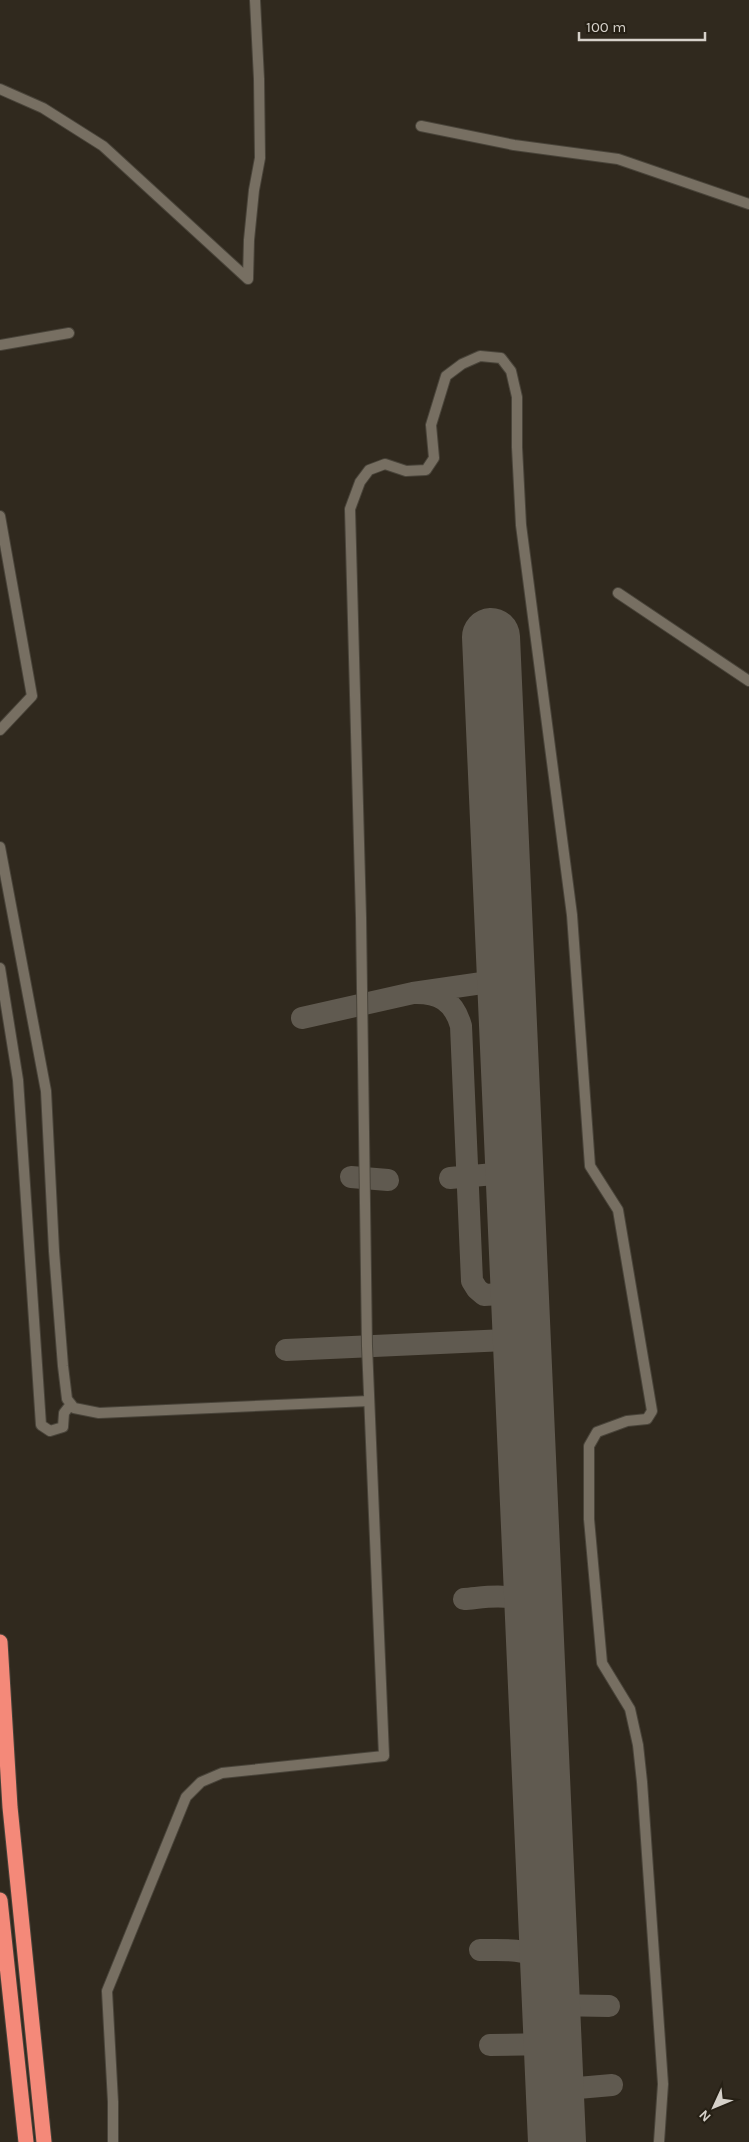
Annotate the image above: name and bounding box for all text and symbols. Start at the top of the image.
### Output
scale bar [579,10,705,42]
text: 100 m [586,18,626,36]
north arrow [689,2082,739,2132]
text: N [695,2106,715,2125]

